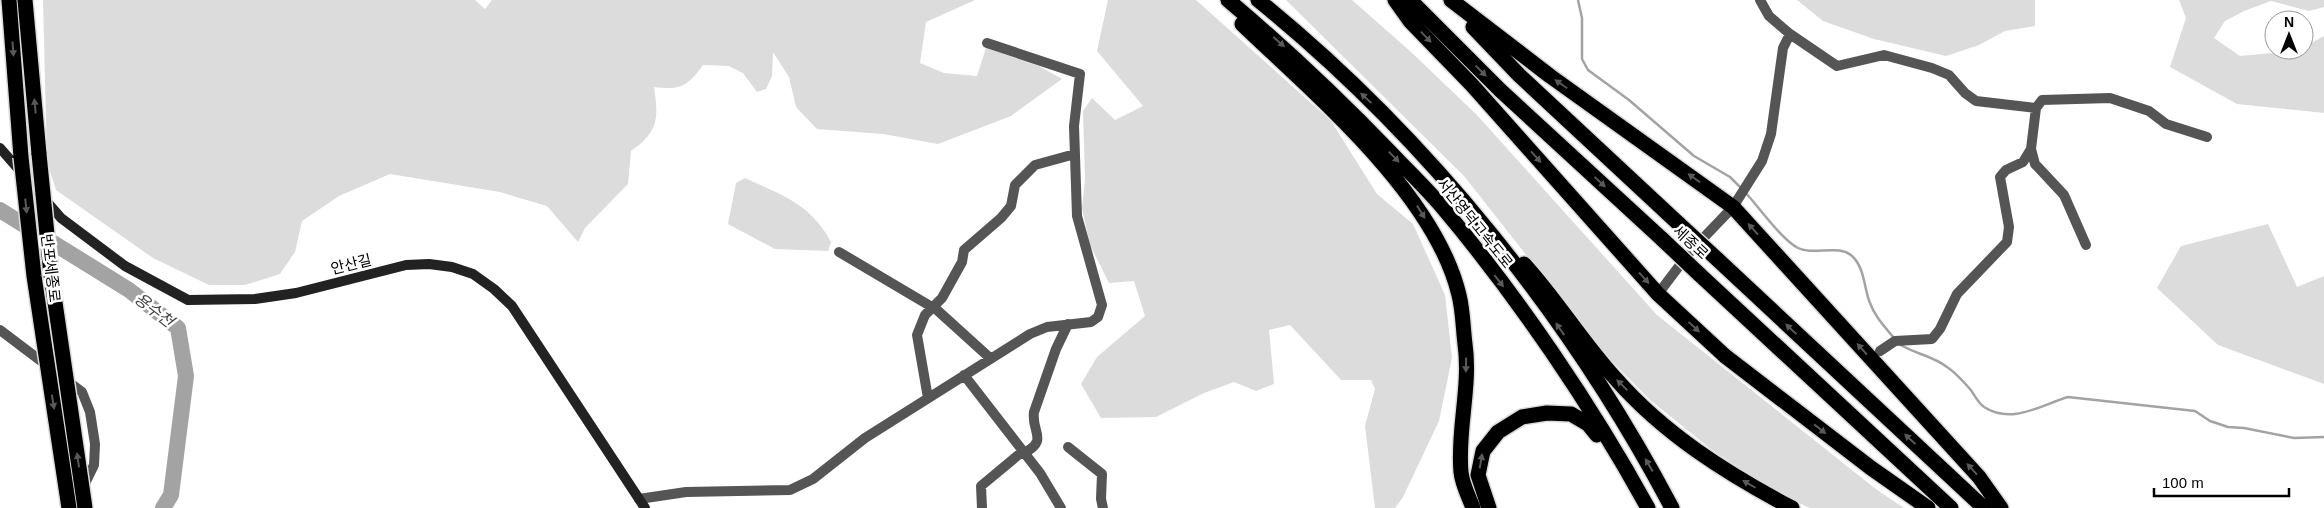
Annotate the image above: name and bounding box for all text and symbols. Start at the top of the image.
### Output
north arrow [2264,10,2314,60]
text: N [2284,14,2294,30]
one-way arrow [1420,31,1432,43]
one-way arrow [1272,37,1285,48]
one-way arrow [10,41,18,57]
one-way arrow [1475,65,1487,77]
one-way arrow [1555,79,1568,89]
one-way arrow [1360,92,1372,104]
one-way arrow [31,97,39,113]
one-way arrow [1388,150,1400,162]
one-way arrow [1530,150,1541,163]
one-way arrow [1688,173,1701,184]
street label: 서산영덕고속도로 [1434,175,1516,271]
one-way arrow [1594,176,1606,188]
one-way arrow [22,198,30,214]
one-way arrow [1416,205,1425,218]
street label: 세종로 [1670,222,1712,262]
one-way arrow [1747,222,1758,235]
street label: 반포세종로 [38,233,64,303]
street label: 안산길 [329,251,373,277]
one-way arrow [1638,272,1650,284]
one-way arrow [1493,274,1504,287]
water label: 용수천 [131,290,178,332]
one-way arrow [1687,321,1699,333]
one-way arrow [1555,322,1565,336]
one-way arrow [1785,323,1797,335]
one-way arrow [1856,343,1868,355]
one-way arrow [1461,357,1469,373]
one-way arrow [1616,379,1628,391]
one-way arrow [49,394,57,410]
one-way arrow [1813,424,1827,434]
one-way arrow [1904,433,1916,445]
one-way arrow [74,451,82,467]
one-way arrow [1477,453,1485,469]
one-way arrow [1644,459,1653,472]
one-way arrow [1966,462,1977,475]
scale bar [2154,466,2289,498]
text: 100 m [2162,474,2204,491]
one-way arrow [1742,480,1755,489]

